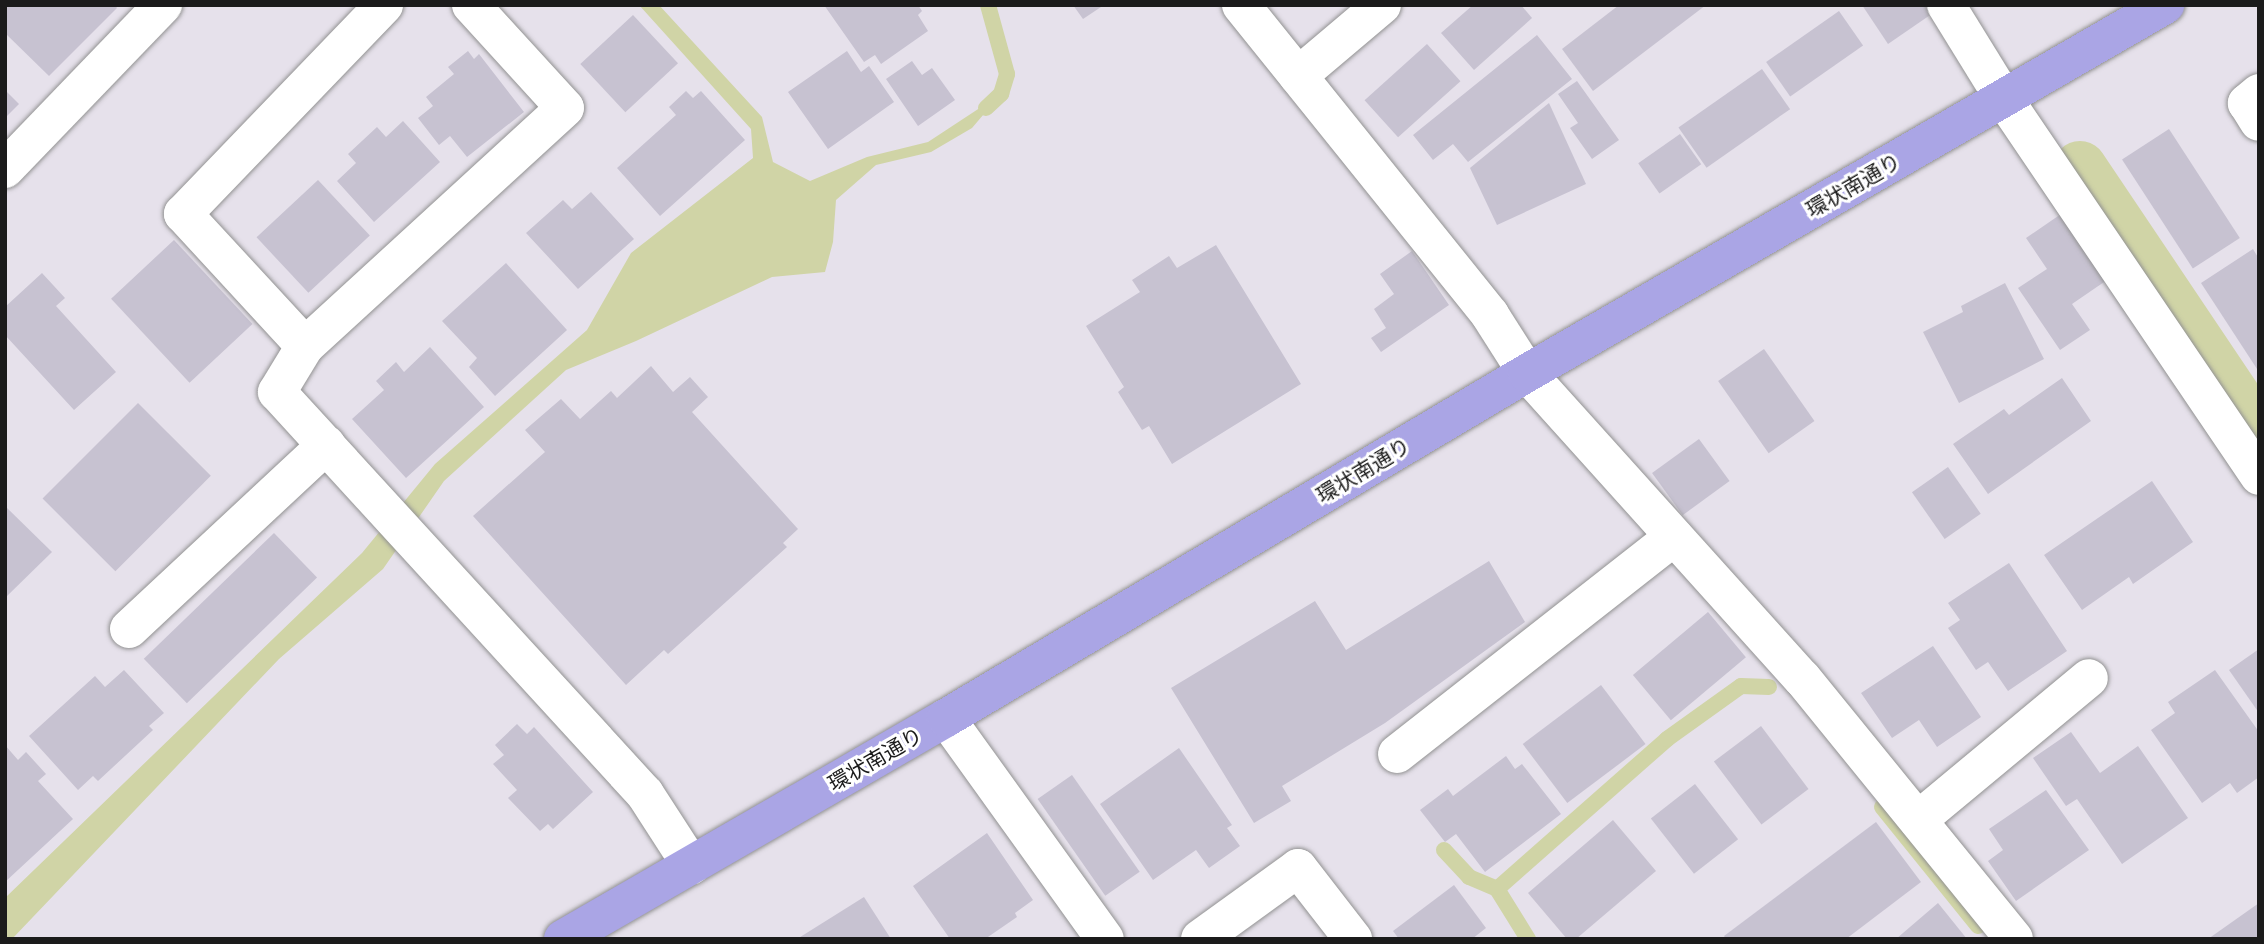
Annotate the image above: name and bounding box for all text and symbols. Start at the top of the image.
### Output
street label: 環状南通り [1801,148,1905,222]
street label: 環状南通り [1312,432,1414,508]
street label: 環状南通り [823,722,927,796]

